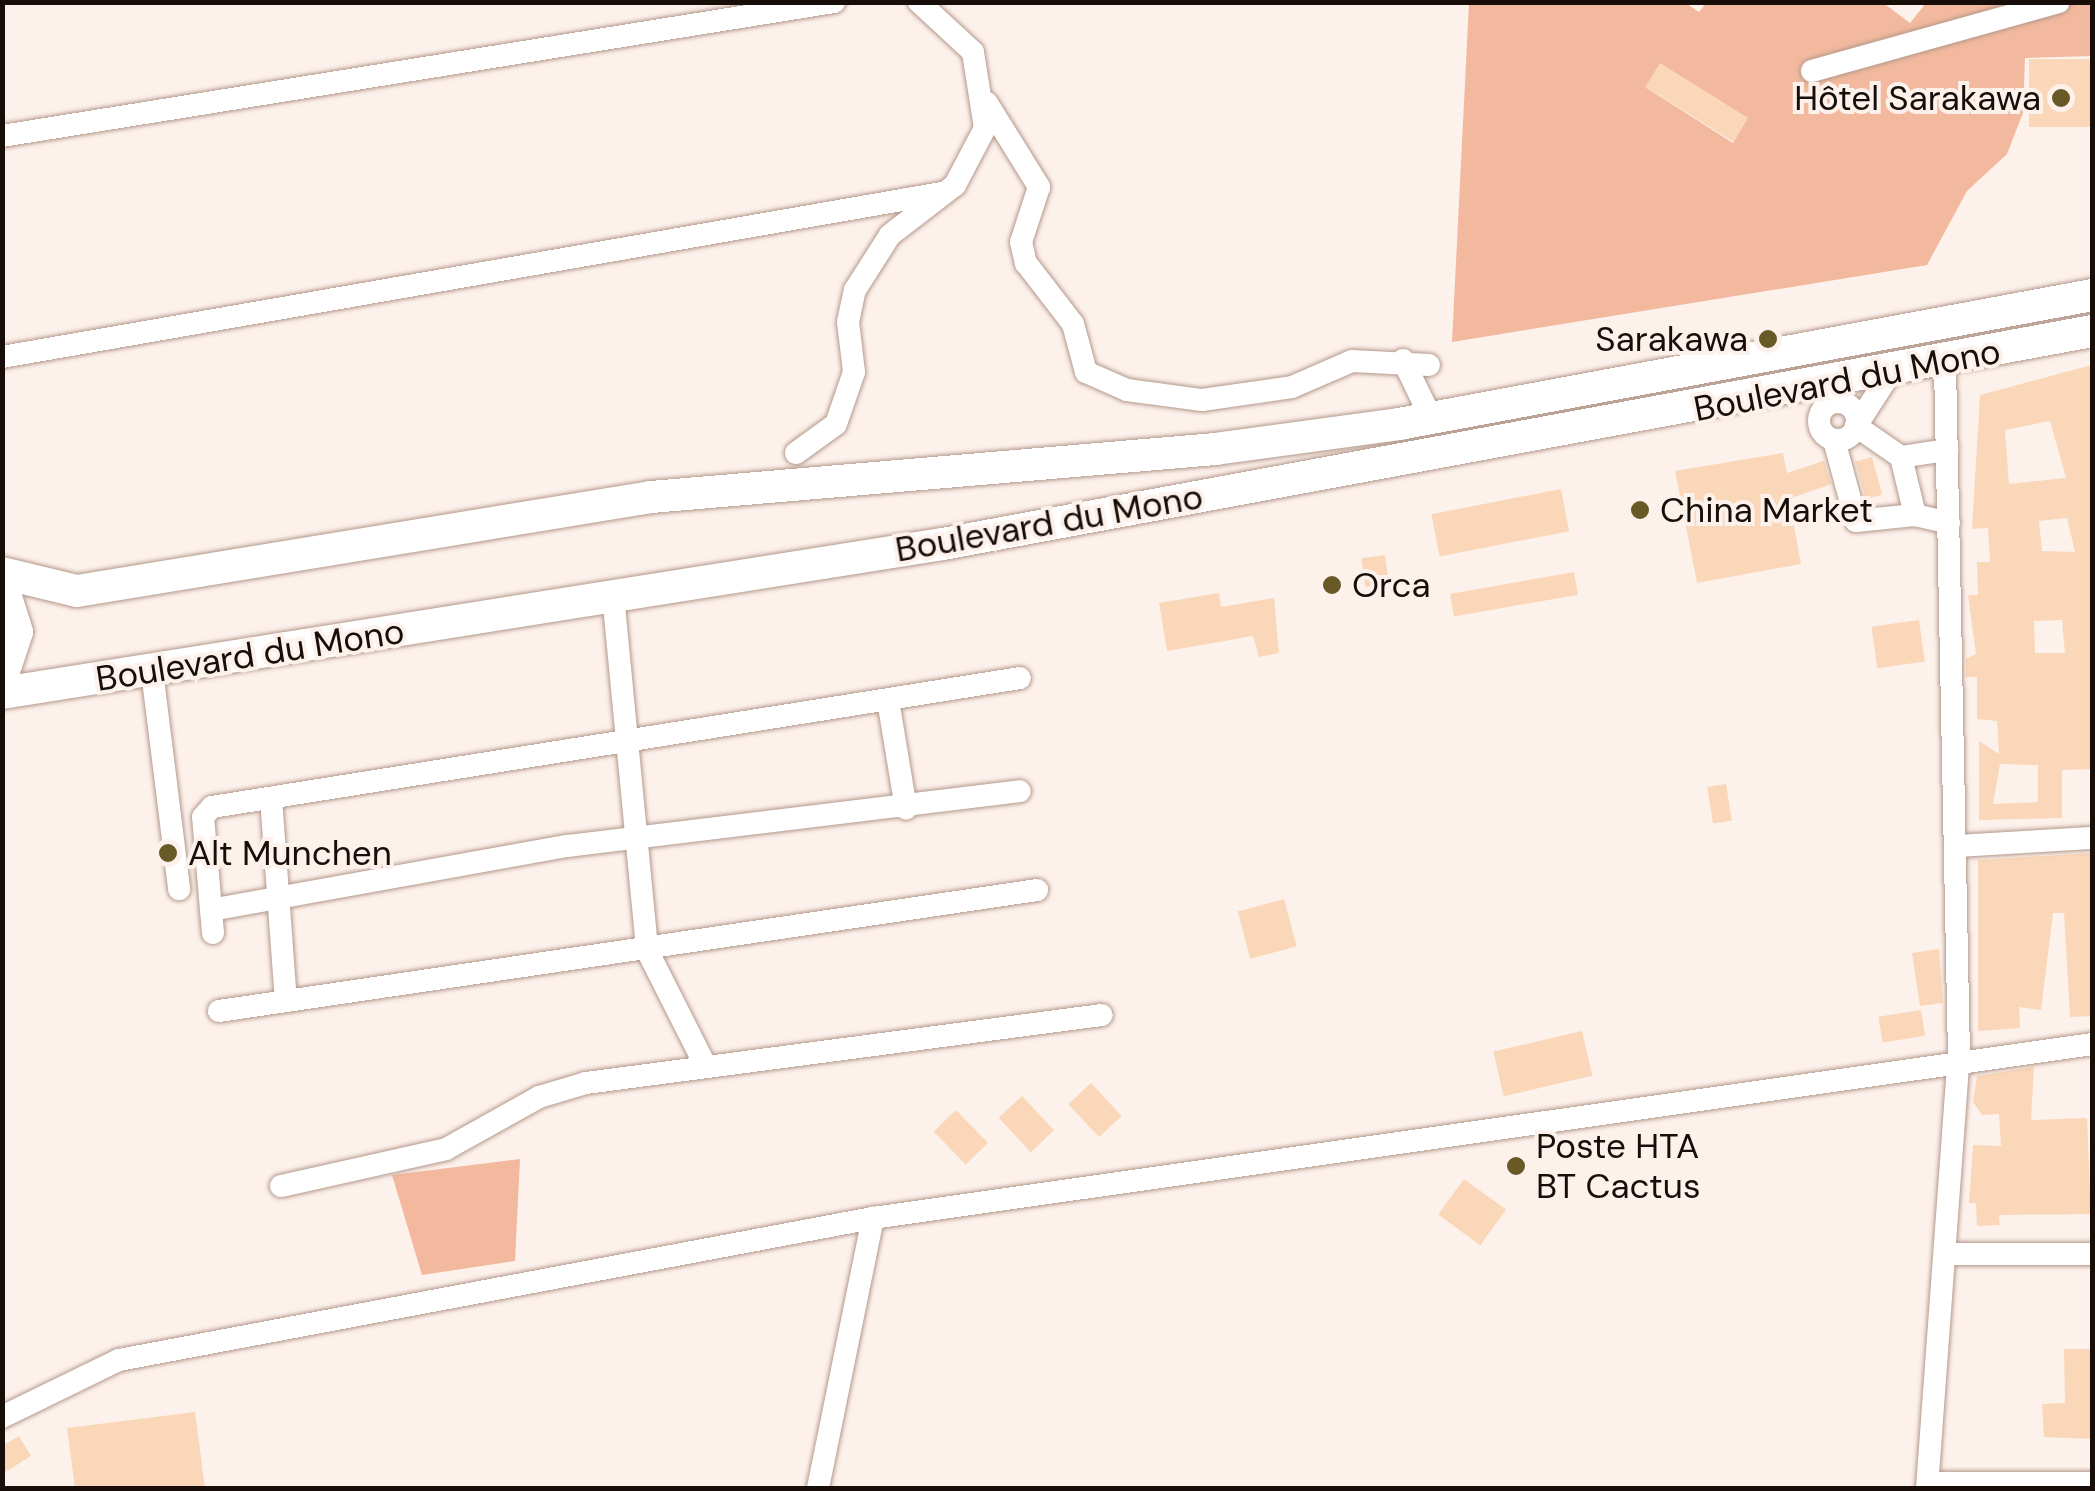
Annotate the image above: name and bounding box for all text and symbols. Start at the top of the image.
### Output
place label: Hôtel Sarakawa [1794,77,2041,119]
marker: Hôtel Sarakawa [2050,87,2072,109]
place label: Sarakawa [1595,318,1748,360]
marker: Sarakawa [1757,328,1779,350]
street label: Boulevard du Mono [1690,330,2004,430]
street label: Boulevard du Mono [892,475,1206,571]
place label: China Market [1660,489,1873,531]
marker: China Market [1629,499,1651,521]
place label: Orca [1352,564,1430,606]
marker: Orca [1321,574,1343,596]
street label: Boulevard du Mono [93,610,407,700]
place label: Alt Munchen [188,832,392,874]
marker: Alt Munchen [157,842,179,864]
place label: Poste HTA BT Cactus [1536,1125,1700,1207]
marker: Poste HTA BT Cactus [1505,1155,1527,1177]

